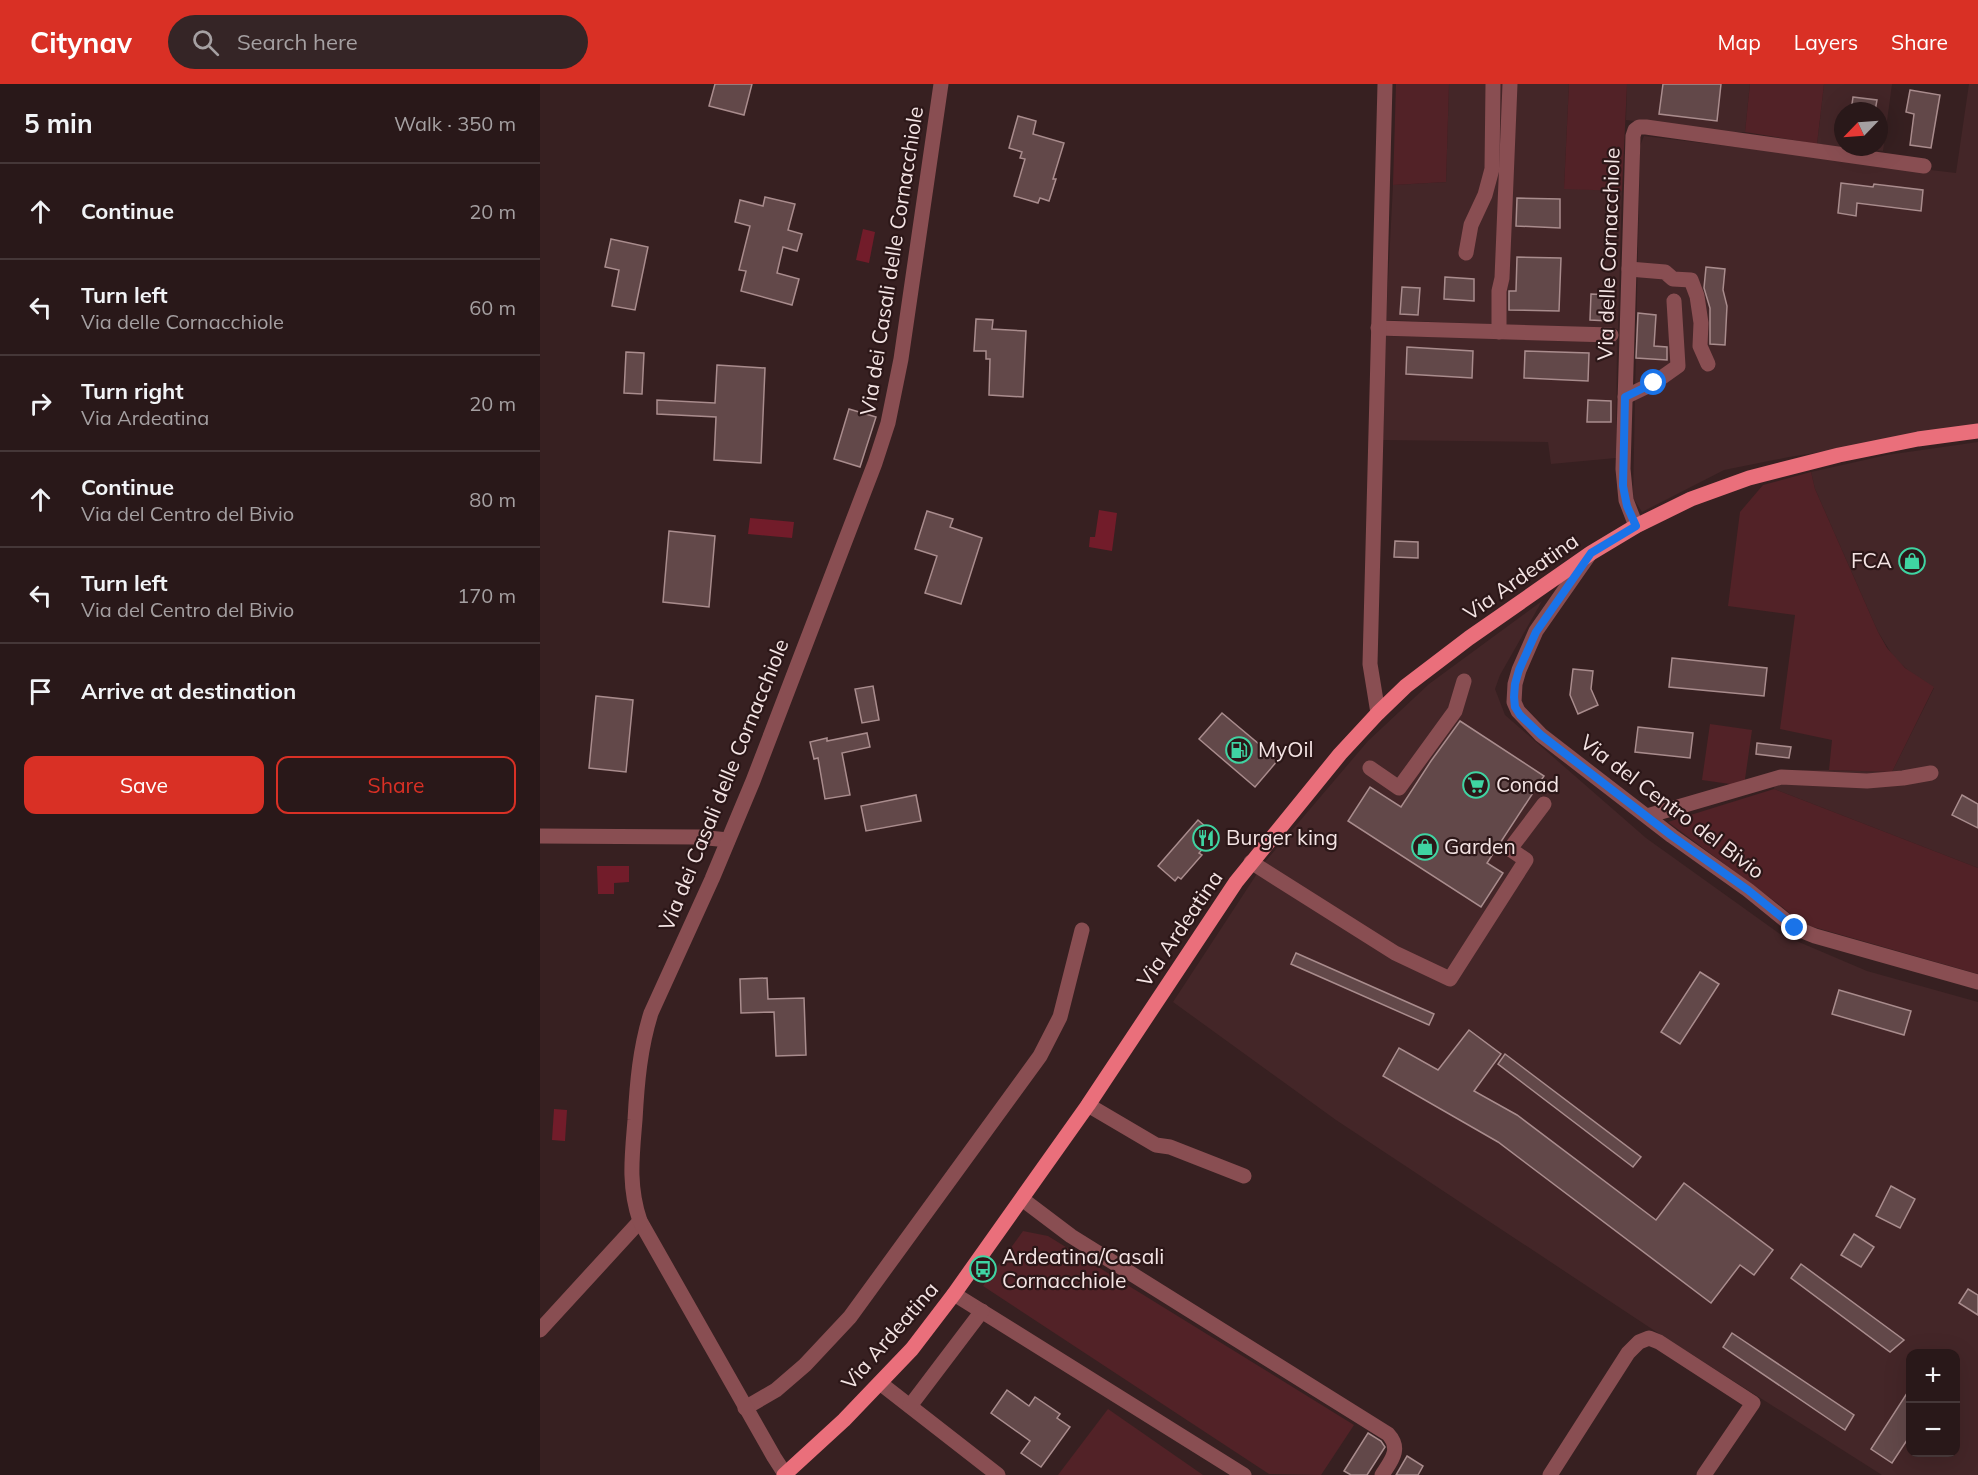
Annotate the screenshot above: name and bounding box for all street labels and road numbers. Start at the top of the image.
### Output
street label: Via dei Casali delle Cornacchiole [854,104,928,417]
street label: Via delle Cornacchiole [1591,147,1625,361]
street label: Via Ardeatina [1458,527,1583,625]
street label: Via dei Casali delle Cornacchiole [652,635,794,934]
street label: Via del Centro del Bivio [1575,728,1770,884]
street label: Via Ardeatina [1131,865,1228,991]
street label: Via Ardeatina [835,1276,943,1395]

